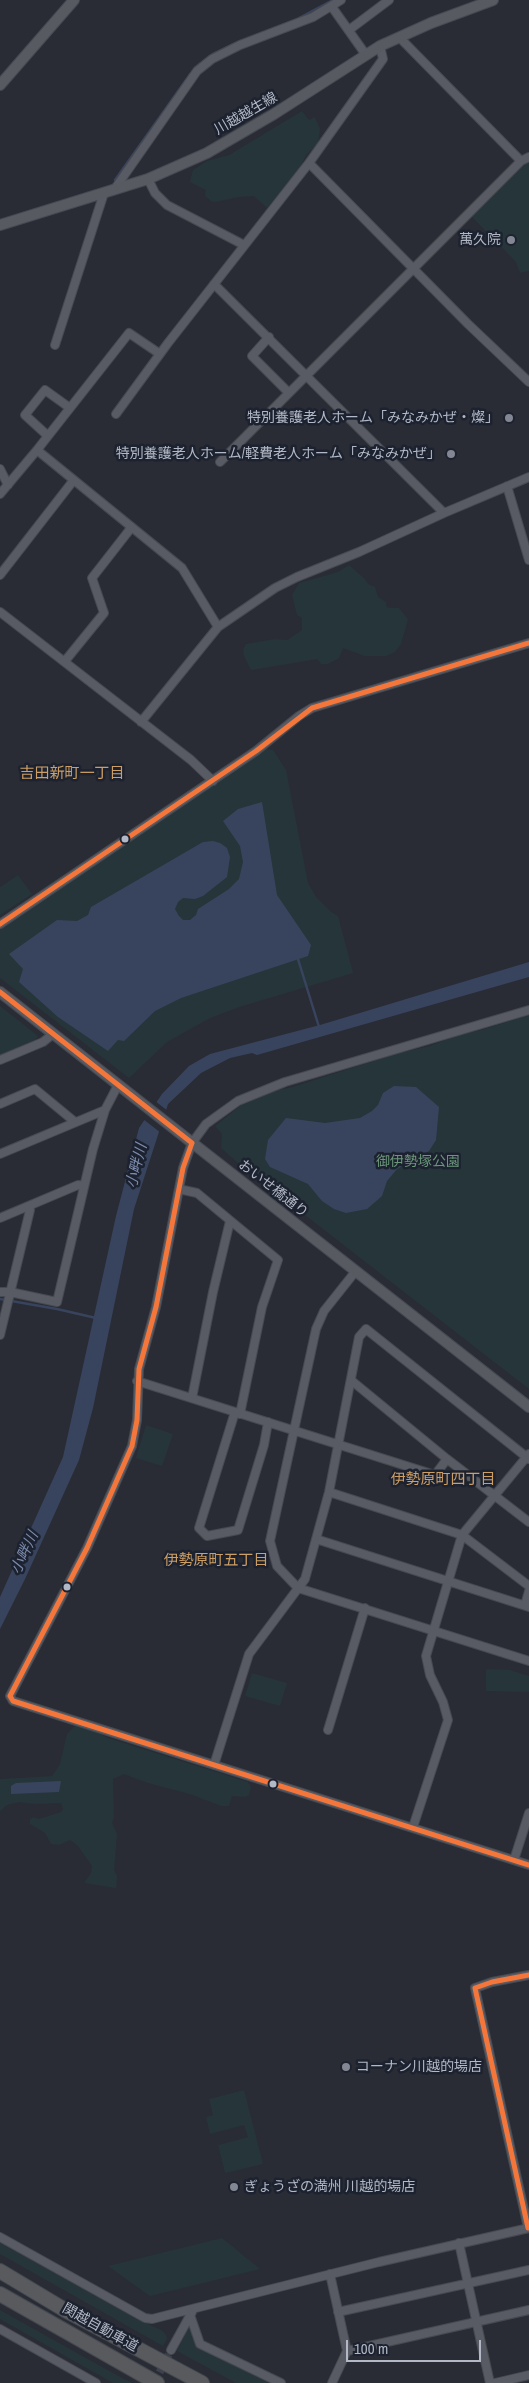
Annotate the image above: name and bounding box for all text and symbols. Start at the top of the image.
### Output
street label: 川越越生線 [211,89,281,139]
place label: 萬久院 [459,232,501,248]
marker: 萬久院 [505,234,517,246]
place label: 特別養護老人ホーム「みなみかぜ・燦」 [247,410,499,426]
marker: 特別養護老人ホーム「みなみかぜ・燦」 [503,412,515,424]
place label: 特別養護老人ホーム/軽費老人ホーム「みなみかぜ」 [116,446,441,462]
marker: 特別養護老人ホーム/軽費老人ホーム「みなみかぜ」 [445,448,457,460]
district label: 吉田新町一丁目 [20,765,124,783]
unlabelled marker [120,834,130,844]
water label: 小畔川 [123,1142,151,1190]
park label: 御伊勢塚公園 [376,1154,460,1170]
street label: おいせ橋通り [235,1157,311,1221]
district label: 伊勢原町四丁目 [391,1471,495,1489]
water label: 小畔川 [7,1529,43,1577]
district label: 伊勢原町五丁目 [164,1552,268,1570]
unlabelled marker [62,1582,72,1592]
unlabelled marker [268,1779,278,1789]
place label: コーナン川越的場店 [356,2059,482,2075]
marker: コーナン川越的場店 [340,2061,352,2073]
place label: ぎょうざの満州 川越的場店 [244,2179,415,2195]
marker: ぎょうざの満州 川越的場店 [228,2181,240,2193]
street label: 関越自動車道 [59,2300,141,2356]
scale bar [349,2330,484,2362]
text: 100 m [354,2338,388,2359]

